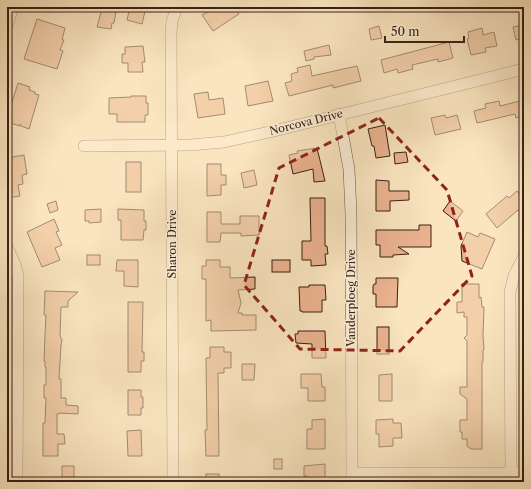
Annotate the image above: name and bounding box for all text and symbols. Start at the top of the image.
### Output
scale bar [385,18,464,44]
text: 50 m [391,24,420,39]
street label: Norcova Drive [268,106,344,138]
street label: Sharon Drive [165,210,179,278]
street label: Vanderploeg Drive [344,249,358,348]

